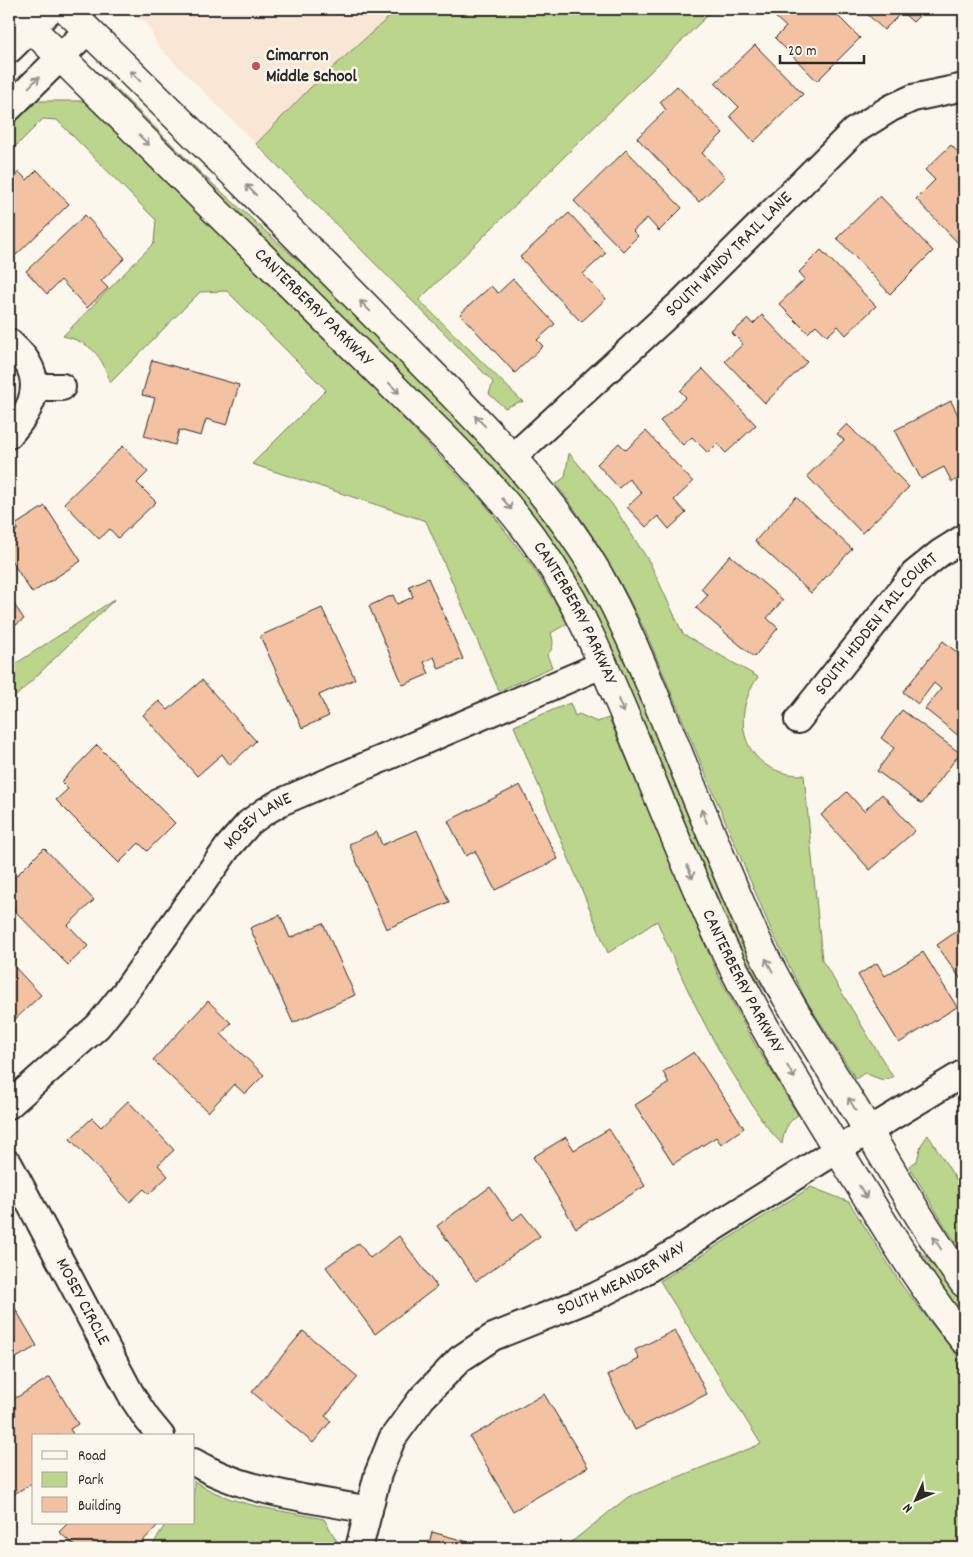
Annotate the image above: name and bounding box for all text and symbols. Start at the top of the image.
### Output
scale bar [780,32,864,64]
text: 20 m [788,41,816,63]
place label: Cimarron Middle School [266,44,357,90]
marker: Cimarron Middle School [250,60,262,72]
one-way arrow [129,70,142,82]
one-way arrow [28,76,41,88]
one-way arrow [138,134,150,147]
one-way arrow [245,184,257,197]
street label: SOUTH WINDY TRAIL LANE [660,186,798,323]
street label: CANTERBERRY PARKWAY [248,243,379,373]
one-way arrow [359,300,371,312]
one-way arrow [388,382,400,394]
one-way arrow [474,416,486,428]
one-way arrow [502,498,513,511]
street label: CANTERBERRY PARKWAY [526,537,623,690]
street label: SOUTH HIDDEN TAIL COURT [809,547,943,701]
one-way arrow [617,698,626,713]
street label: MOSEY LANE [218,786,296,856]
one-way arrow [699,809,709,824]
one-way arrow [686,864,696,879]
street label: CANTERBERRY PARKWAY [695,905,790,1059]
one-way arrow [764,957,774,972]
one-way arrow [786,1065,796,1079]
one-way arrow [847,1098,857,1112]
one-way arrow [858,1184,868,1198]
street label: SOUTH MEANDER WAY [553,1235,692,1323]
one-way arrow [931,1236,942,1250]
street label: MOSEY CIRCLE [49,1254,115,1350]
legend [32,1434,195,1524]
text: Road [78,1446,106,1468]
text: Park [78,1470,104,1492]
north arrow [890,1474,940,1524]
text: Building [78,1496,121,1518]
text: N [899,1498,918,1517]

